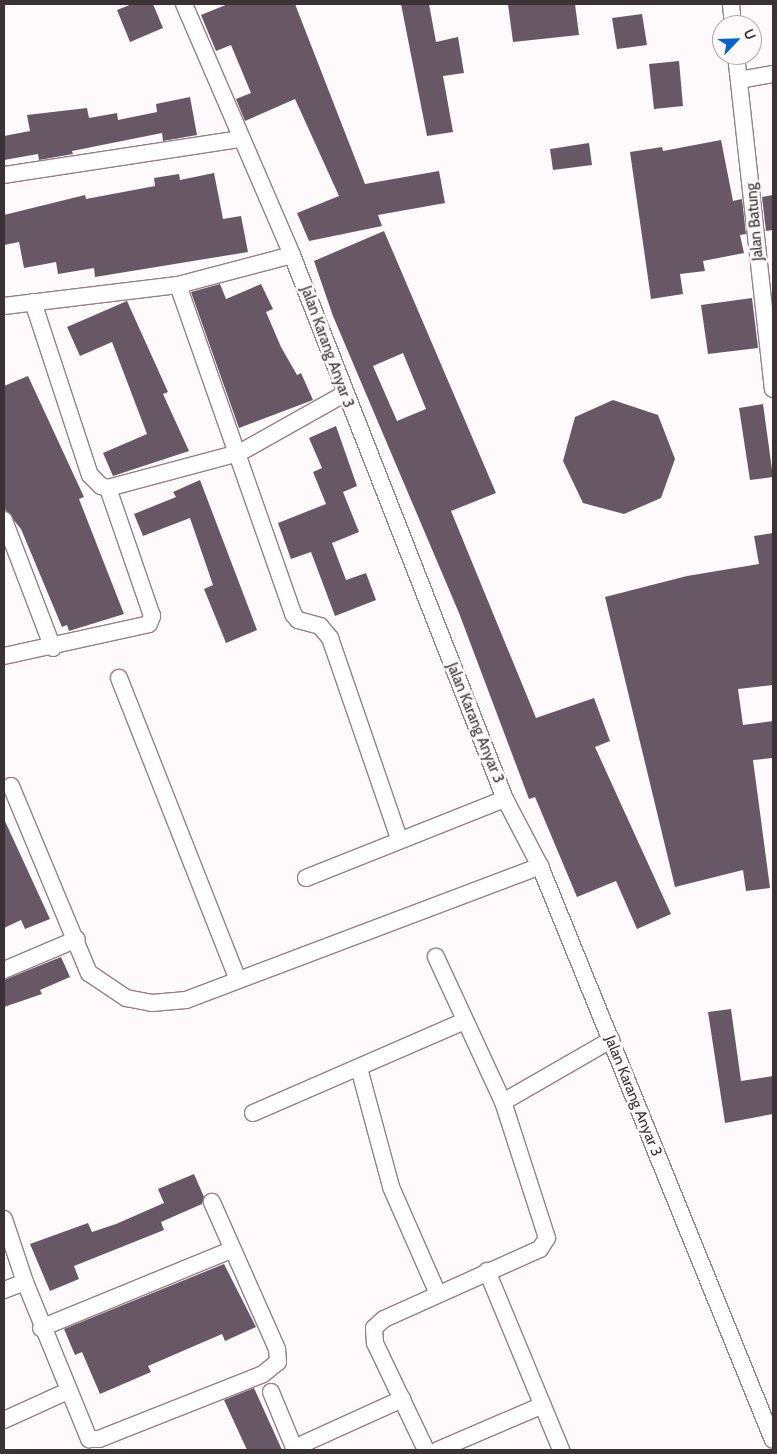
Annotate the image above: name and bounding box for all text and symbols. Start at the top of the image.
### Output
north arrow [712,15,762,65]
text: U [740,26,760,43]
street label: Jalan Batung [743,182,767,262]
street label: Jalan Karang Anyar 3 [297,284,357,410]
street label: Jalan Karang Anyar 3 [443,660,507,786]
street label: Jalan Karang Anyar 3 [601,1033,665,1159]

